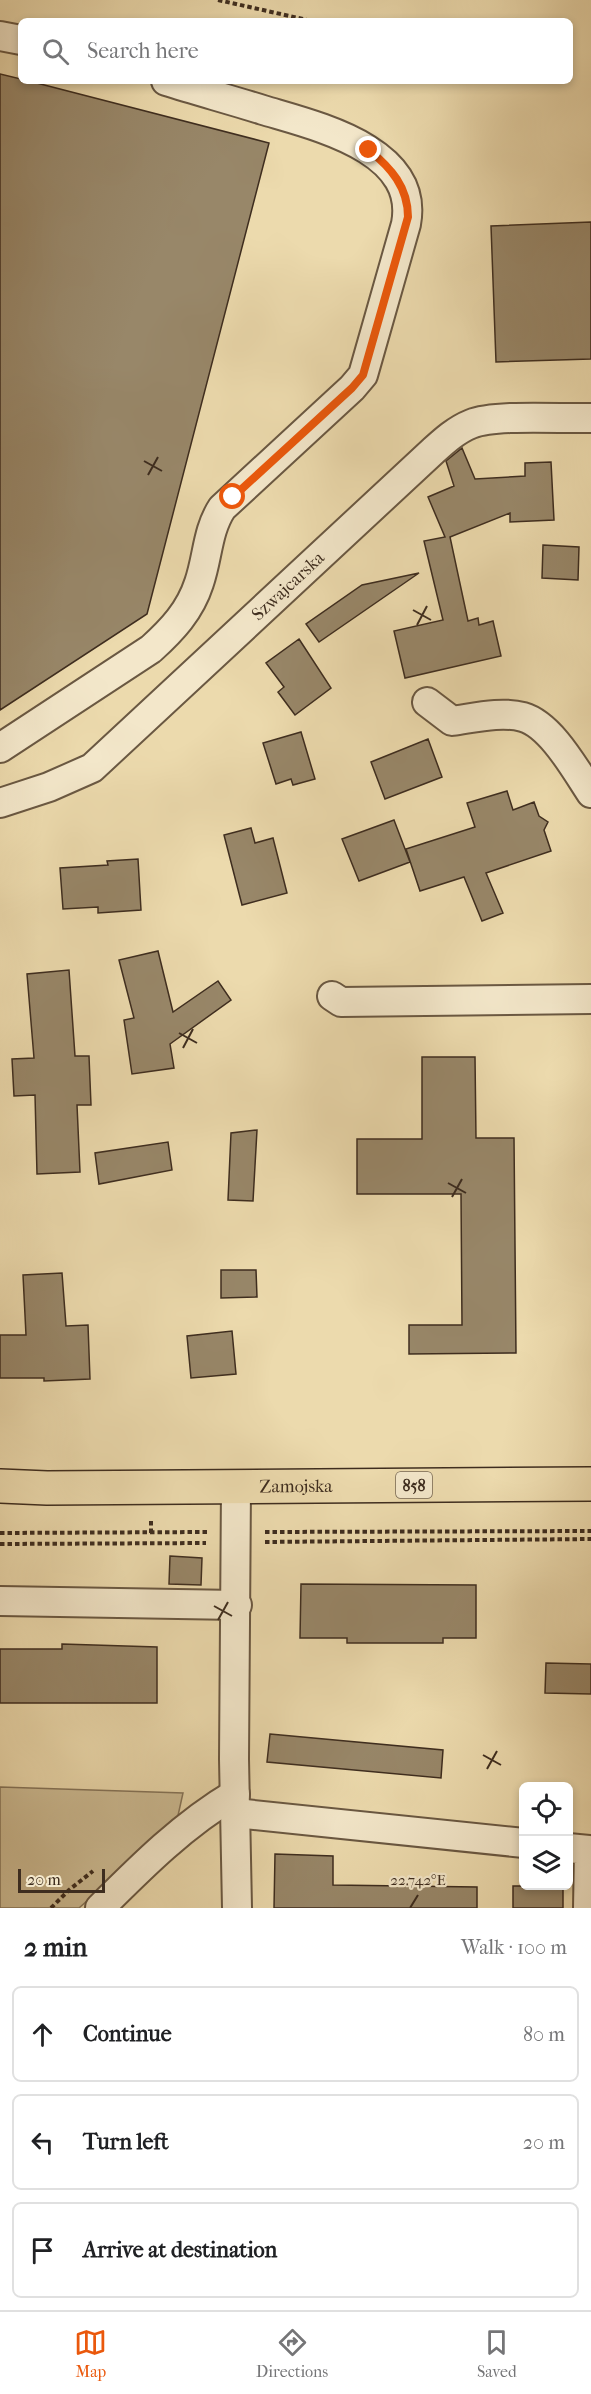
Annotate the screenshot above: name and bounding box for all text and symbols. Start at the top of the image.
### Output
search box [18,18,573,84]
icon: search [39,35,72,68]
text: Search here [87,38,199,64]
route end [355,136,381,162]
route start [219,483,245,509]
street label: Szwajcarska [247,547,329,625]
road number: 858 [396,1472,432,1498]
street label: Zamojska [259,1475,333,1497]
map controls [519,1782,573,1890]
button: locate [519,1782,573,1836]
button: layers [519,1836,573,1890]
scale bar [18,1866,105,1894]
text: 20 m [27,1870,61,1889]
text: 22.742°E [390,1871,446,1889]
text: 2 min [24,1932,87,1963]
text: Walk · 100 m [461,1936,567,1959]
icon: ahead [26,2018,59,2051]
text: Continue [83,2021,172,2047]
text: 80 m [523,2023,565,2046]
icon: left [26,2126,59,2159]
text: Turn left [83,2129,169,2155]
text: 20 m [523,2131,565,2154]
icon: arrive [26,2234,59,2267]
text: Arrive at destination [83,2237,277,2263]
tab: Map [74,2326,107,2381]
tab: Directions [256,2326,328,2381]
tab: Saved [477,2326,517,2381]

